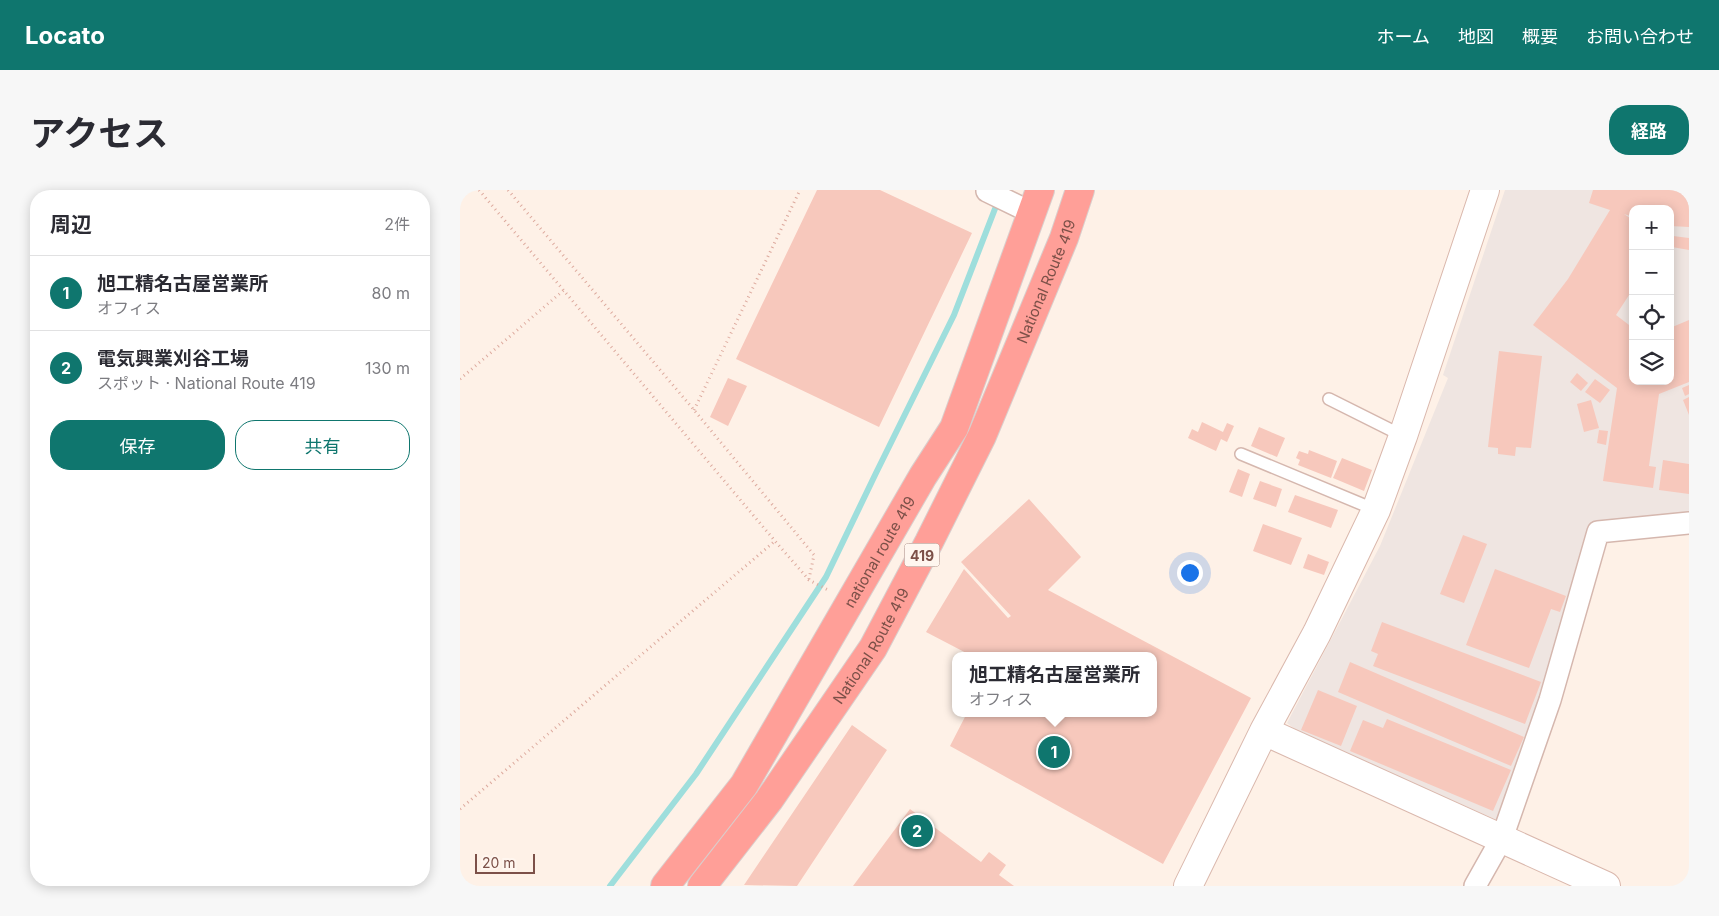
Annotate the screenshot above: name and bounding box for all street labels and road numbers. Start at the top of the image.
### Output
street label: National Route 419 [1012,217,1079,346]
street label: national route 419 [839,492,919,611]
road number: 419 [904,544,940,566]
street label: National Route 419 [828,584,913,707]

